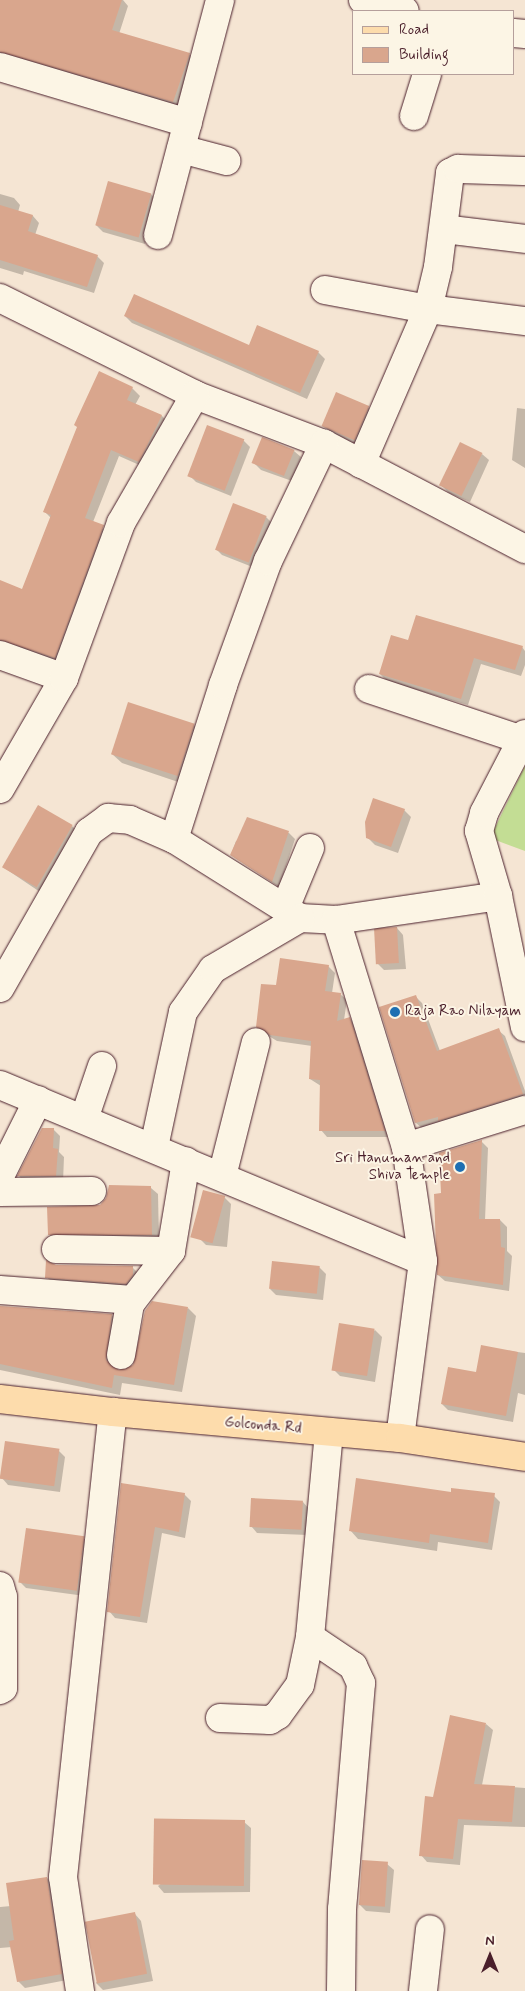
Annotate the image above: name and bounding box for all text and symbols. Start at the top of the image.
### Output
legend [352,10,515,75]
text: Road [399,20,429,40]
text: Building [399,45,449,65]
place label: Raja Rao Nilayam [405,1003,518,1021]
marker: Raja Rao Nilayam [389,1006,401,1018]
place label: Sri Hanuman and Shiva Temple [337,1149,450,1184]
marker: Sri Hanuman and Shiva Temple [454,1161,466,1173]
street label: Golconda Rd [224,1414,302,1438]
north arrow [465,1931,515,1981]
text: N [485,1932,495,1950]

